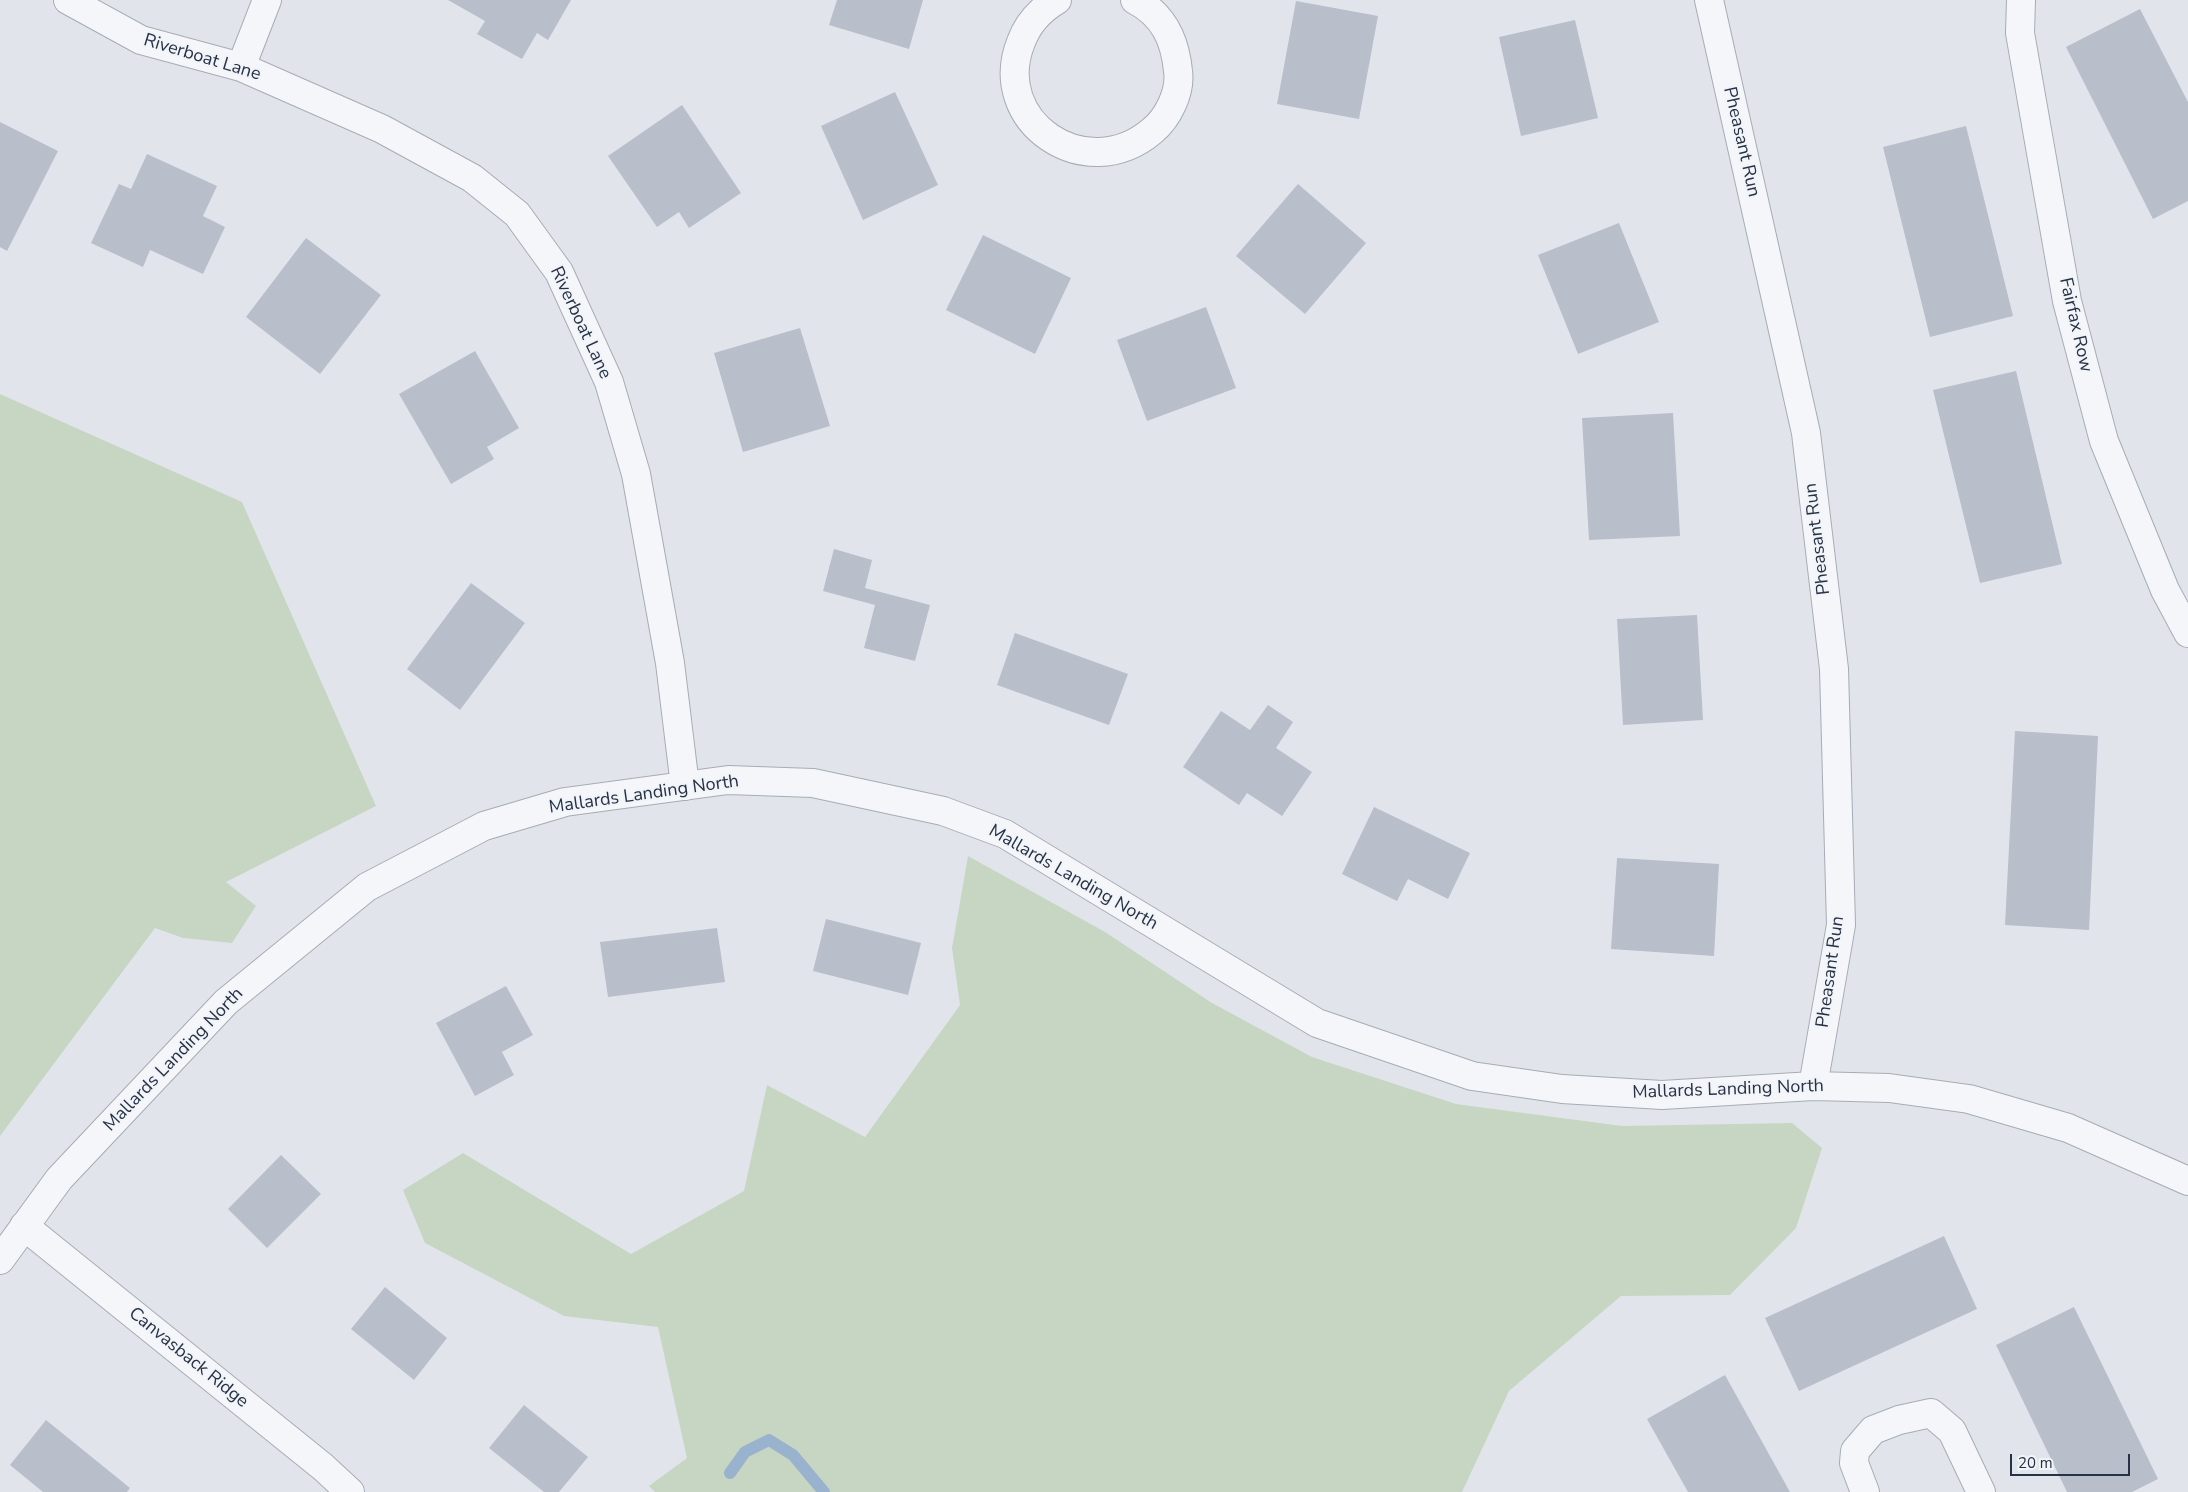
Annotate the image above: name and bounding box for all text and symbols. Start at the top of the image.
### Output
street label: Riverboat Lane [141,30,263,86]
street label: Pheasant Run [1718,85,1764,199]
street label: Riverboat Lane [545,263,615,383]
street label: Fairfax Row [2054,276,2096,374]
street label: Pheasant Run [1800,482,1836,596]
street label: Mallards Landing North [548,771,740,819]
street label: Mallards Landing North [985,821,1161,935]
street label: Pheasant Run [1812,915,1850,1029]
street label: Mallards Landing North [100,984,248,1136]
street label: Mallards Landing North [1632,1076,1824,1104]
street label: Canvasback Ridge [124,1303,252,1413]
scale bar [2013,1444,2133,1476]
text: 20 m [2018,1453,2053,1473]

